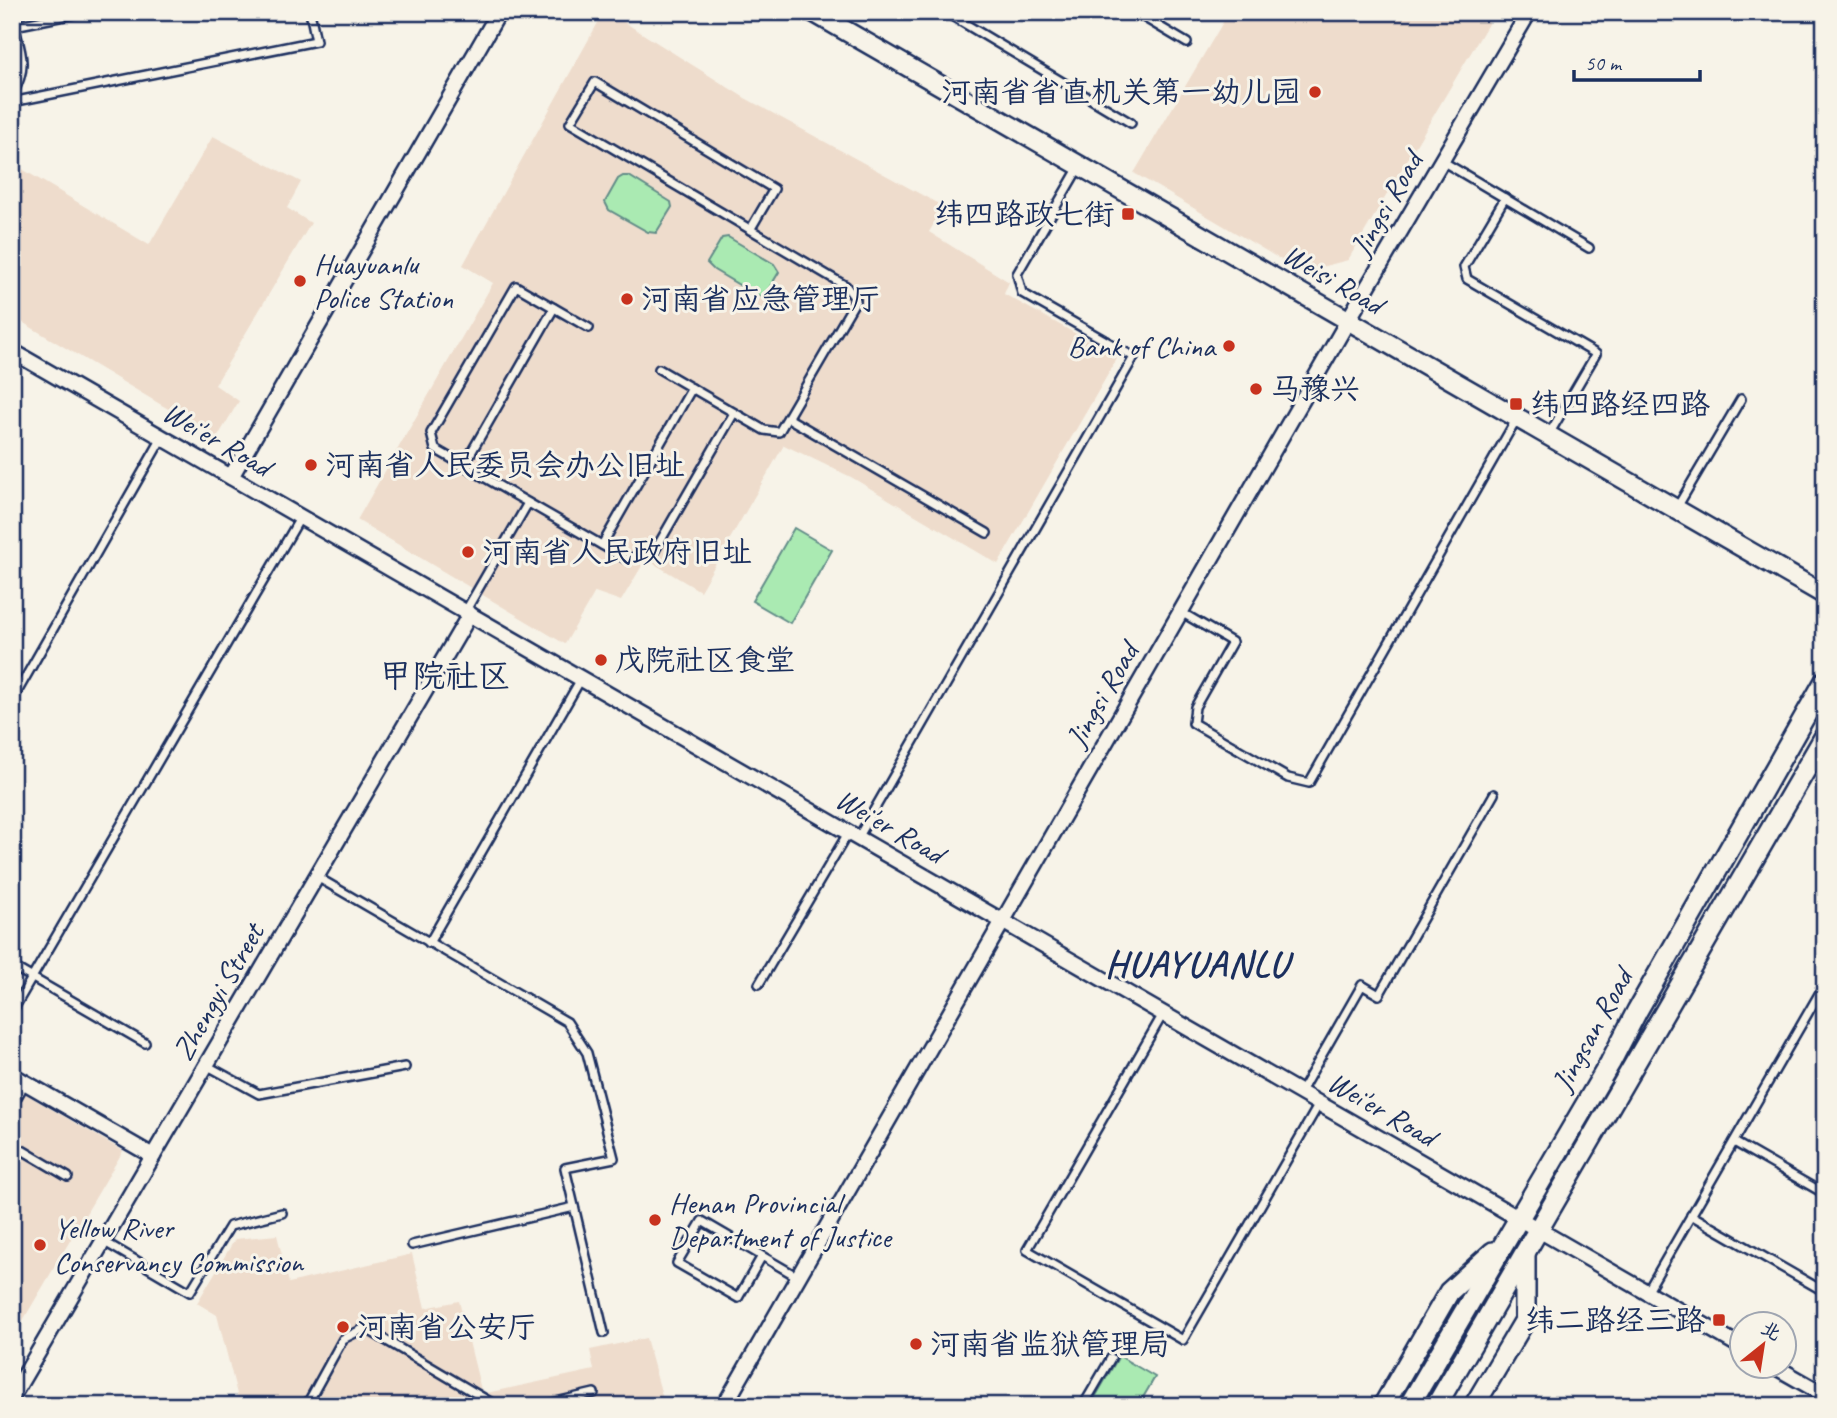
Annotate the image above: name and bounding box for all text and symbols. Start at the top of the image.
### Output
scale bar [1574,38,1700,82]
text: 50 m [1585,50,1623,76]
place label: 河南省省直机关第一幼儿园 [941,73,1301,111]
marker: 河南省省直机关第一幼儿园 [1307,84,1323,100]
street label: Jingsi Road [1340,142,1433,264]
place label: 纬四路政七街 [934,195,1114,233]
marker: 纬四路政七街 [1120,206,1136,222]
street label: Weisi Road [1276,235,1394,325]
place label: Huayuanlu Police Station [314,245,454,317]
marker: Huayuanlu Police Station [292,273,308,289]
place label: 河南省应急管理厅 [641,280,881,318]
marker: 河南省应急管理厅 [619,291,635,307]
place label: Bank of China [1068,327,1217,365]
marker: Bank of China [1221,338,1237,354]
place label: 马豫兴 [1270,370,1360,408]
marker: 马豫兴 [1248,381,1264,397]
place label: 纬四路经四路 [1530,385,1710,423]
street label: Wei'er Road [156,393,282,487]
marker: 纬四路经四路 [1508,396,1524,412]
place label: 河南省人民委员会办公旧址 [325,446,685,484]
marker: 河南省人民委员会办公旧址 [303,457,319,473]
place label: 河南省人民政府旧址 [482,533,752,571]
marker: 河南省人民政府旧址 [460,544,476,560]
street label: Jingsi Road [1056,633,1149,755]
place label: 戊院社区食堂 [615,641,795,679]
marker: 戊院社区食堂 [593,652,609,668]
district label: 甲院社区 [379,655,511,697]
street label: Wei'er Road [829,780,955,874]
street label: Zhengyi Street [164,914,274,1067]
district label: HUAYUANLU [1105,940,1294,987]
street label: Jingsan Road [1542,959,1643,1099]
street label: Wei'er Road [1321,1063,1447,1157]
place label: Henan Provincial Department of Justice [669,1184,893,1256]
place label: Yellow River Conservancy Commission [54,1209,305,1281]
marker: Henan Provincial Department of Justice [647,1212,663,1228]
marker: Yellow River Conservancy Commission [32,1237,48,1253]
place label: 纬二路经三路 [1525,1301,1705,1339]
place label: 河南省公安厅 [357,1308,537,1346]
north arrow [1728,1310,1798,1380]
marker: 纬二路经三路 [1711,1312,1727,1328]
text: 北 [1757,1316,1785,1346]
marker: 河南省公安厅 [335,1319,351,1335]
place label: 河南省监狱管理局 [930,1325,1170,1363]
marker: 河南省监狱管理局 [908,1336,924,1352]

